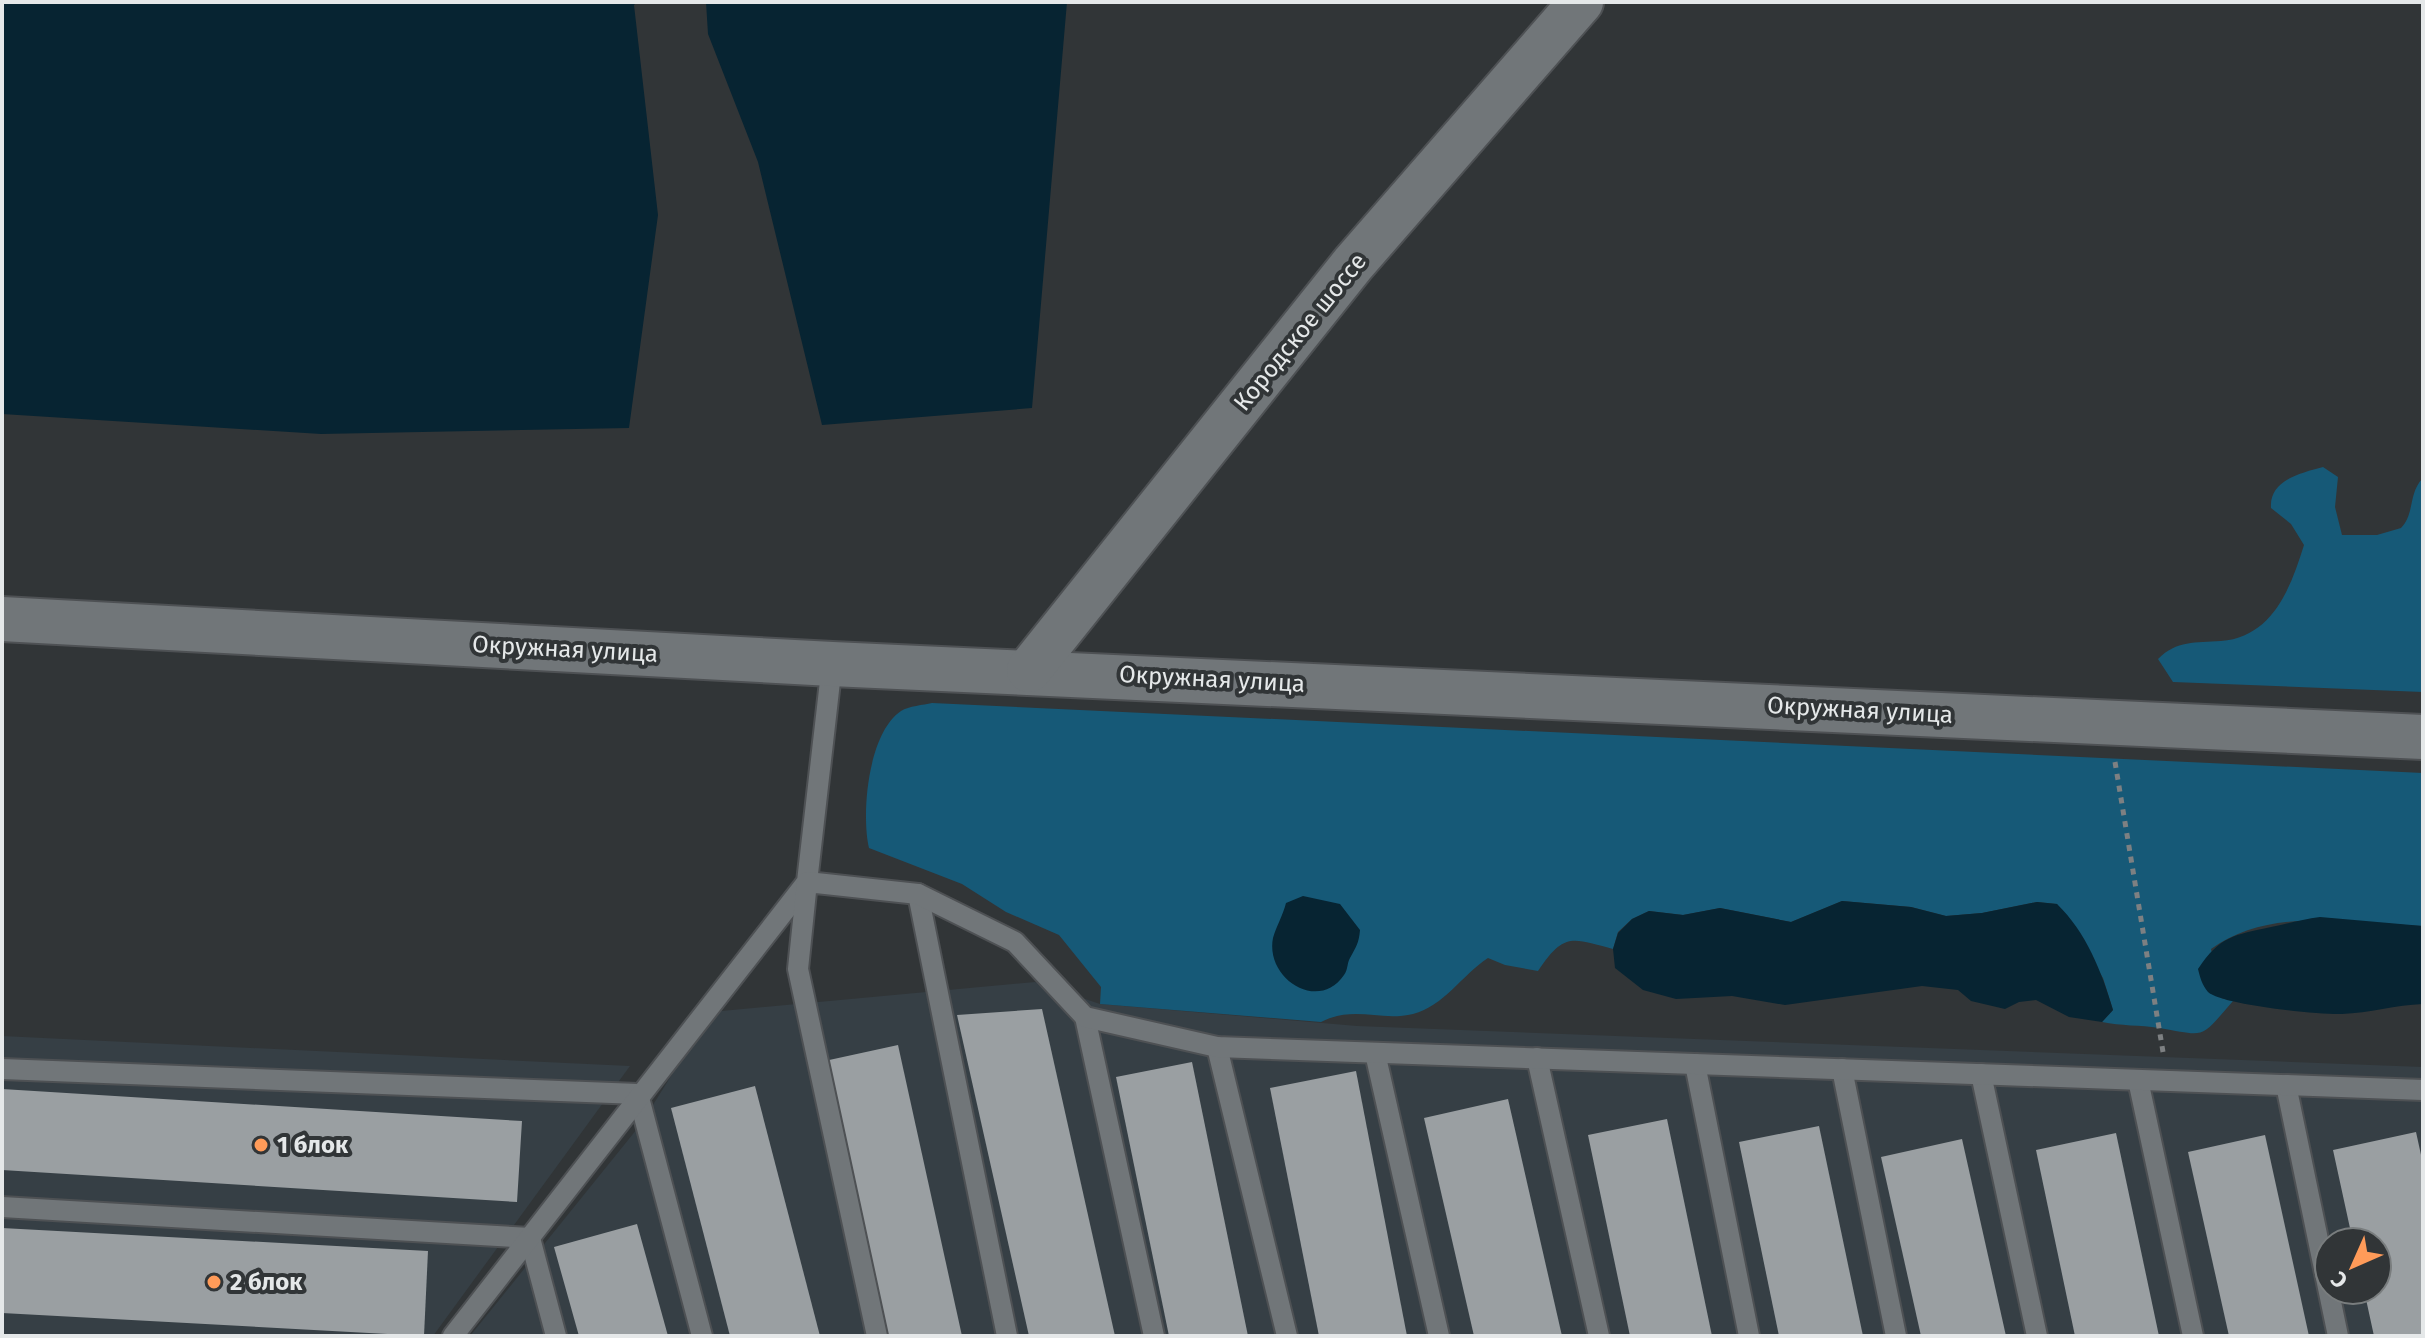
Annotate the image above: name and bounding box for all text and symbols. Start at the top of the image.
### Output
street label: Кородское шоссе [1228,248,1372,416]
street label: Окружная улица [471,630,659,668]
street label: Окружная улица [1118,660,1306,698]
street label: Окружная улица [1766,691,1954,729]
place label: 1 блок [277,1131,349,1159]
marker: 1 блок [252,1136,270,1154]
north arrow [2313,1226,2393,1306]
text: С [2325,1266,2353,1294]
place label: 2 блок [230,1268,303,1296]
marker: 2 блок [205,1273,223,1291]

